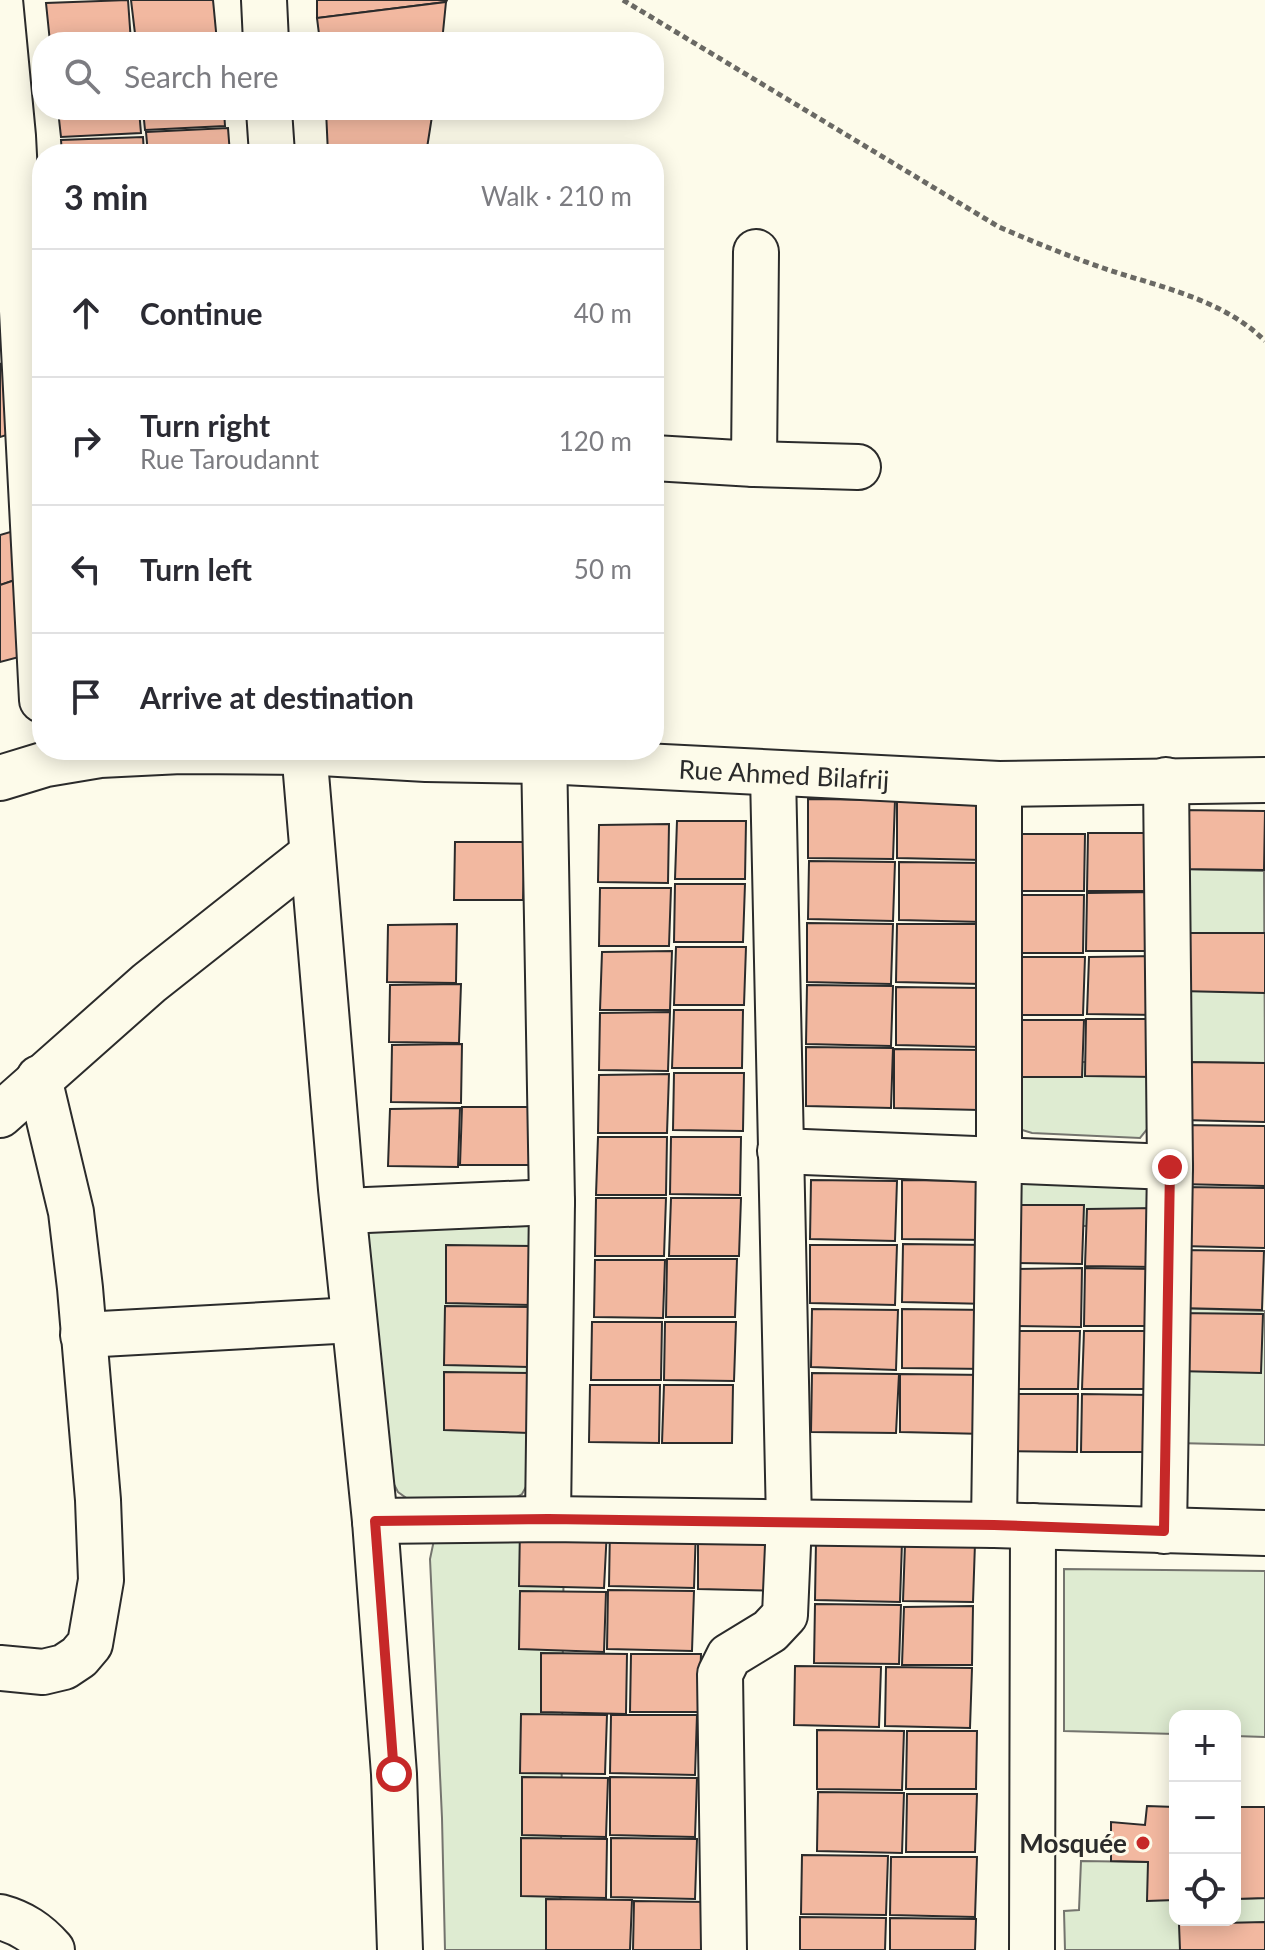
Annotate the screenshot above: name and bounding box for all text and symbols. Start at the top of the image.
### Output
search box [32,32,664,120]
icon: search [60,54,104,98]
text: Search here [124,58,279,94]
text: 3 min [64,176,148,217]
text: Walk · 210 m [481,180,632,212]
icon: ahead [64,291,108,335]
text: Continue [140,295,263,331]
text: 40 m [574,297,632,329]
text: Turn right [140,407,270,443]
icon: right [64,419,108,463]
text: 120 m [559,425,632,457]
text: Rue Taroudannt [140,443,319,475]
icon: left [64,547,108,591]
text: Turn left [140,551,252,587]
text: 50 m [574,553,632,585]
icon: arrive [64,675,108,719]
text: Arrive at destination [140,679,414,715]
street label: Rue Ahmed Bilafrij [678,753,890,795]
route end [1152,1149,1188,1185]
map controls [1169,1710,1241,1926]
button: + [1169,1710,1241,1782]
route start [376,1756,412,1792]
button: − [1169,1782,1241,1854]
place label: Mosquée [1019,1827,1127,1859]
marker: Mosquée [1134,1834,1152,1852]
button: locate [1169,1854,1241,1926]

